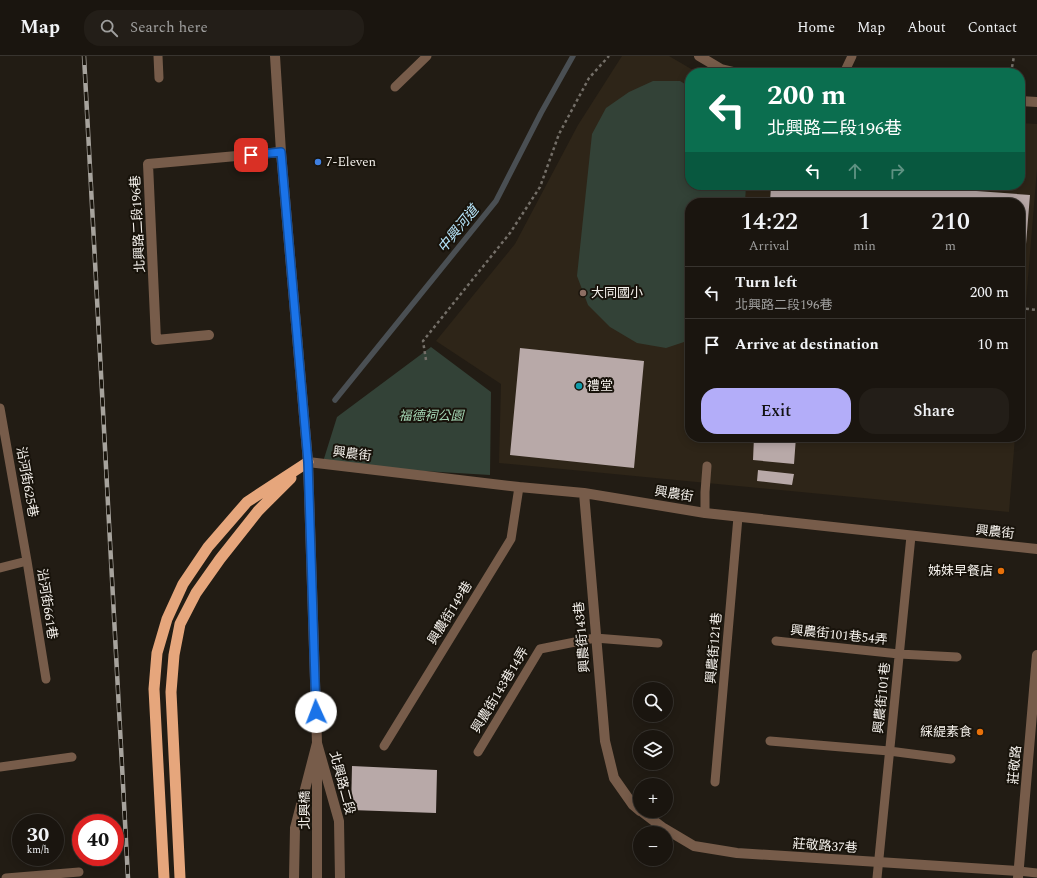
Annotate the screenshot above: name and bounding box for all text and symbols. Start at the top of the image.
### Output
search box [84,10,364,46]
text: Map [20,13,60,42]
text: Search here [130,16,208,39]
icon: search [98,17,120,39]
text: Home [797,17,835,38]
text: Map [857,17,885,38]
text: About [907,17,946,38]
text: Contact [968,17,1017,38]
text: 200 m [767,74,846,117]
icon: left [701,84,753,136]
text: 北興路二段196巷 [767,115,902,142]
pin [234,138,268,172]
icon: arrive [240,144,262,166]
place label: 7-Eleven [326,152,376,172]
marker: 7-Eleven [313,157,323,167]
icon: left [802,160,824,182]
icon: ahead [844,160,866,182]
icon: right [886,160,908,182]
street label: 北興路二段196巷 [125,175,151,273]
water label: 中興河道 [432,199,485,257]
text: 14:22 [740,204,798,240]
text: 1 [858,204,871,240]
text: 210 [931,204,970,240]
text: Arrival [749,236,789,256]
text: min [853,236,876,256]
text: m [945,236,956,256]
text: Turn left [735,271,797,294]
text: 200 m [970,281,1009,304]
icon: left [701,282,723,304]
place label: 大同國小 [591,283,643,303]
marker: 大同國小 [578,288,588,298]
text: 北興路二段196巷 [735,295,833,315]
text: Arrive at destination [735,333,879,356]
text: 10 m [977,333,1009,356]
icon: arrive [701,334,723,356]
place label: 禮堂 [587,376,613,396]
marker: 禮堂 [574,381,584,391]
button: Exit [701,388,851,434]
button: Share [859,388,1009,434]
park label: 福德祠公園 [398,406,465,426]
street label: 興農街 [331,442,373,466]
street label: 沿河街625巷 [11,445,43,519]
street label: 興農街 [653,481,695,507]
street label: 興農街 [975,520,1015,544]
place label: 姊妹早餐店 [928,561,993,581]
marker: 姊妹早餐店 [996,566,1006,576]
street label: 沿河街661巷 [32,567,62,641]
street label: 興農街149巷 [423,577,477,649]
street label: 興農街143巷 [569,601,595,673]
street label: 興農街121巷 [701,612,727,684]
street label: 興農街101巷54弄 [789,620,889,650]
street label: 興農街143巷14弄 [466,643,534,737]
street label: 興農街101巷 [868,661,896,735]
map controls [633,682,673,866]
button: search [633,682,673,722]
position arrow [295,691,337,733]
place label: 綵緹素食 [920,722,972,742]
marker: 綵緹素食 [975,727,985,737]
button: layers [633,730,673,770]
street label: 莊敬路 [1003,745,1027,785]
street label: 北興路二段 [324,749,360,817]
button: + [633,778,673,818]
street label: 北興橋 [295,790,315,830]
speed limit sign: 40 [72,814,124,866]
text: 30 [27,820,49,850]
button: − [633,826,673,866]
street label: 莊敬路37巷 [792,834,858,858]
text: km/h [27,842,49,858]

